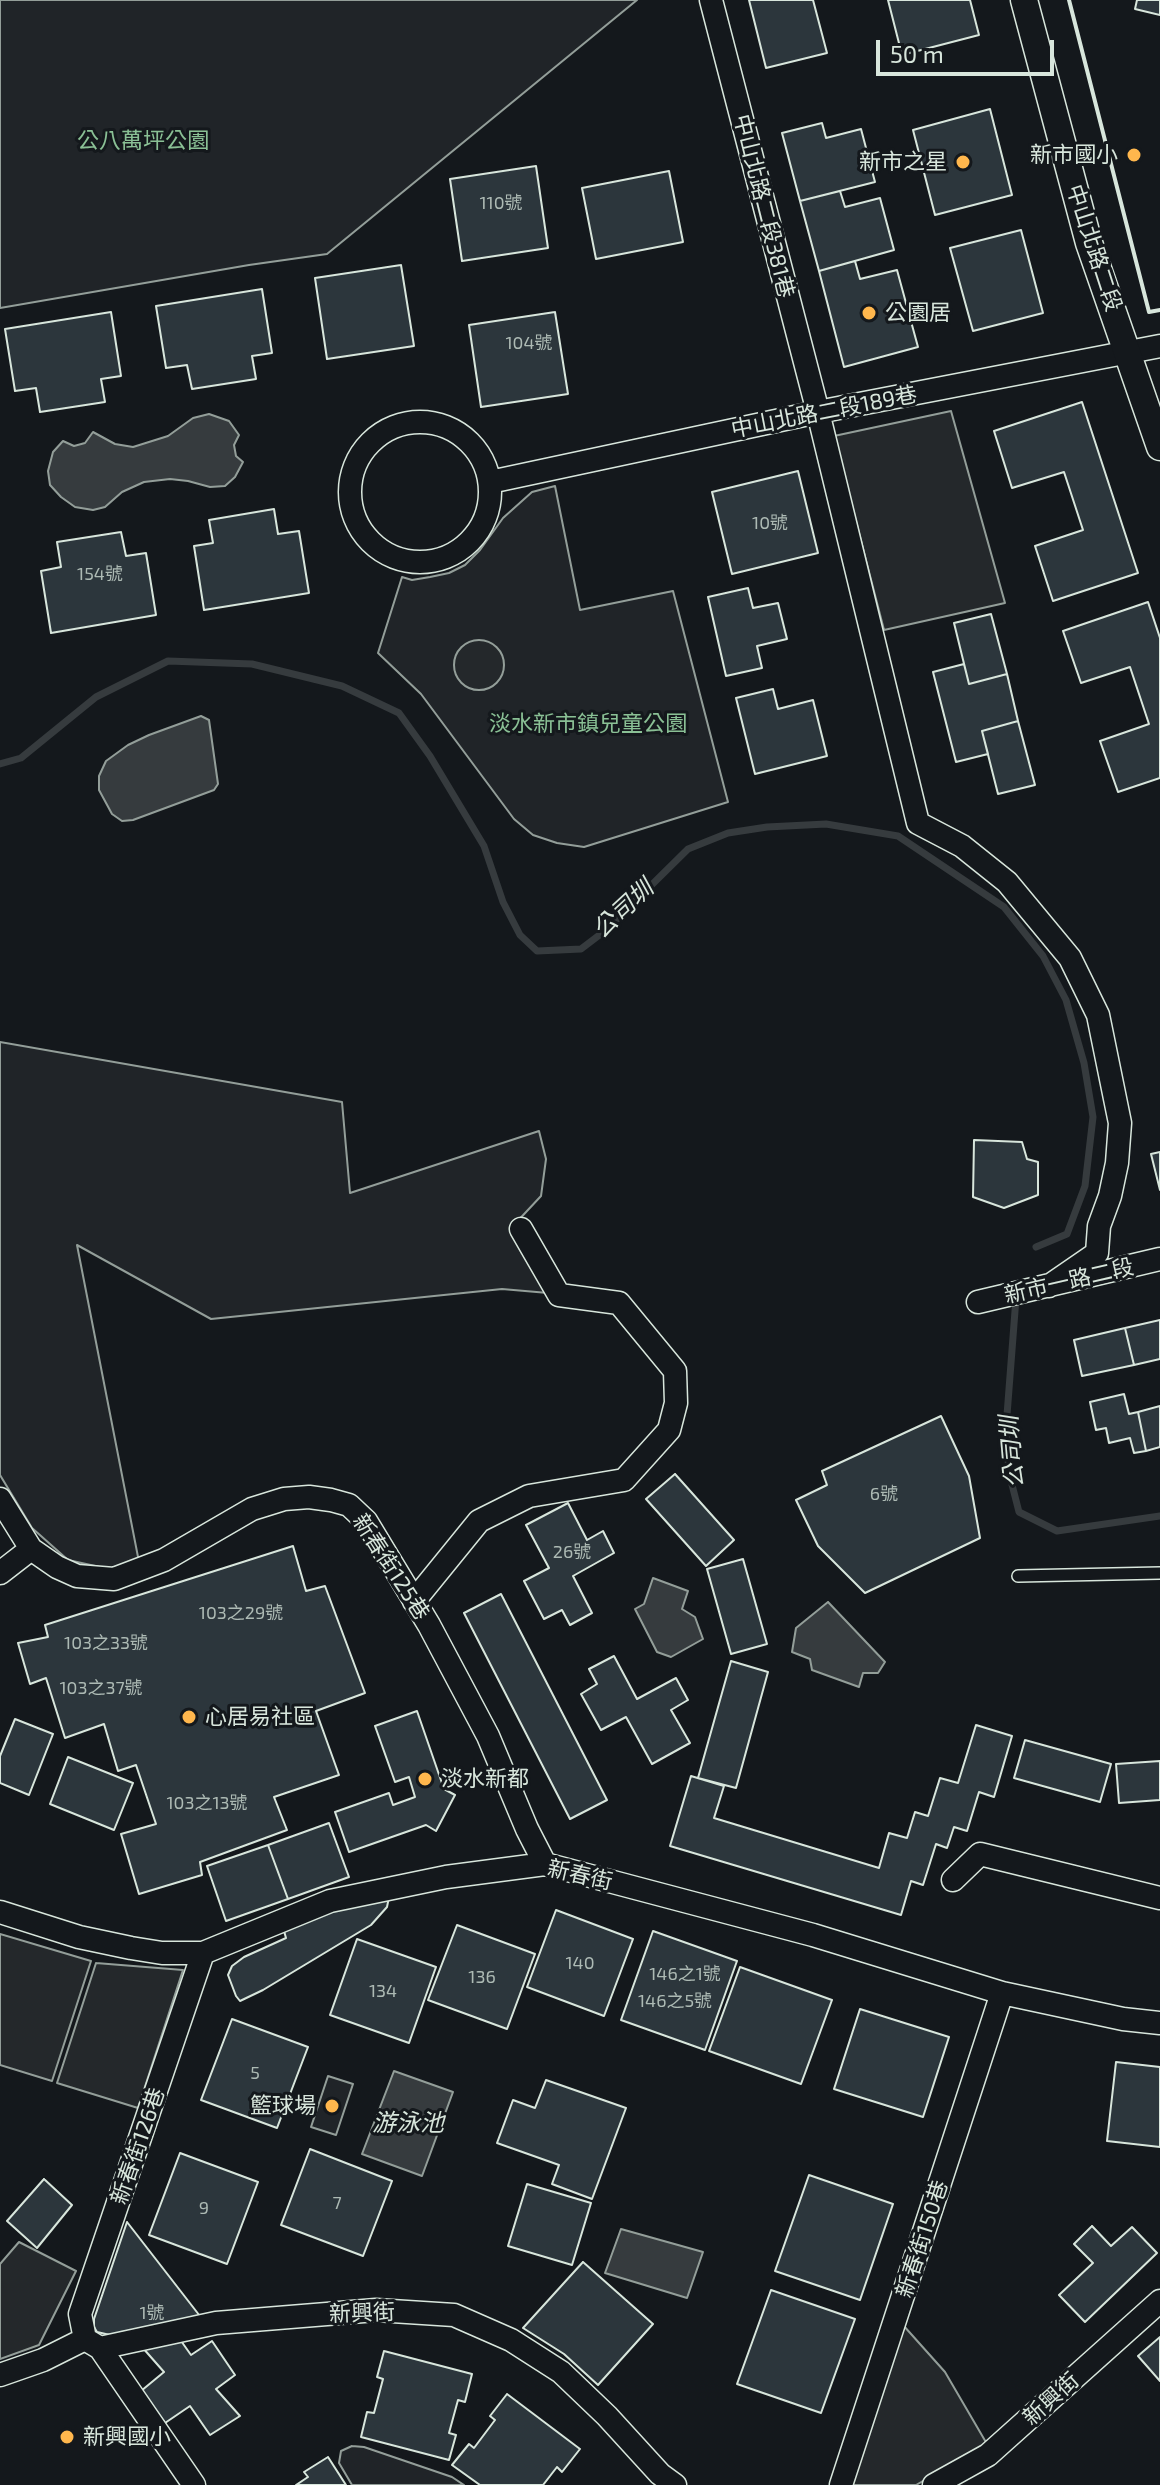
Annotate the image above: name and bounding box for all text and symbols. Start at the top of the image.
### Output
scale bar [880,24,1058,74]
text: 50 m [890,39,944,68]
street label: 中山北路二段381巷 [728,111,800,301]
park label: 公八萬坪公園 [77,128,209,154]
place label: 新市國小 [1030,142,1118,168]
marker: 新市國小 [1125,146,1143,164]
place label: 新市之星 [859,149,947,175]
marker: 新市之星 [954,153,972,171]
street label: 中山北路二段 [1061,181,1127,315]
house number: 110號 [479,192,523,214]
place label: 公園居 [885,300,951,326]
marker: 公園居 [860,304,878,322]
house number: 104號 [505,332,553,354]
street label: 中山北路二段189巷 [729,381,919,443]
house number: 10號 [752,512,788,534]
house number: 154號 [77,563,123,585]
park label: 淡水新市鎮兒童公園 [489,711,687,737]
water label: 公司圳 [587,874,659,944]
street label: 新市一路二段 [1002,1253,1136,1309]
water label: 公司圳 [995,1415,1029,1489]
house number: 6號 [870,1483,898,1505]
street label: 新春街125巷 [347,1509,435,1625]
house number: 26號 [553,1541,591,1563]
house number: 103之29號 [199,1602,283,1624]
house number: 103之33號 [64,1632,148,1654]
house number: 103之37號 [59,1677,143,1699]
place label: 心居易社區 [205,1704,315,1730]
marker: 心居易社區 [180,1708,198,1726]
place label: 淡水新都 [441,1766,529,1792]
marker: 淡水新都 [416,1770,434,1788]
house number: 103之13號 [166,1792,248,1814]
street label: 新春街 [545,1855,615,1895]
house number: 140 [565,1952,595,1974]
house number: 146之1號 [649,1963,721,1985]
house number: 136 [468,1966,496,1988]
house number: 134 [369,1980,397,2002]
house number: 146之5號 [638,1990,712,2012]
house number: 5 [250,2062,260,2084]
street label: 新春街126巷 [106,2084,170,2208]
place label: 籃球場 [250,2093,316,2119]
marker: 籃球場 [323,2097,341,2115]
water label: 游泳池 [372,2109,444,2137]
street label: 新春街150巷 [891,2177,953,2301]
house number: 7 [332,2192,342,2214]
house number: 9 [199,2197,209,2219]
street label: 新興街 [329,2299,395,2327]
house number: 1號 [139,2302,165,2324]
street label: 新興街 [1018,2367,1084,2431]
place label: 新興國小 [83,2424,171,2450]
marker: 新興國小 [58,2428,76,2446]

